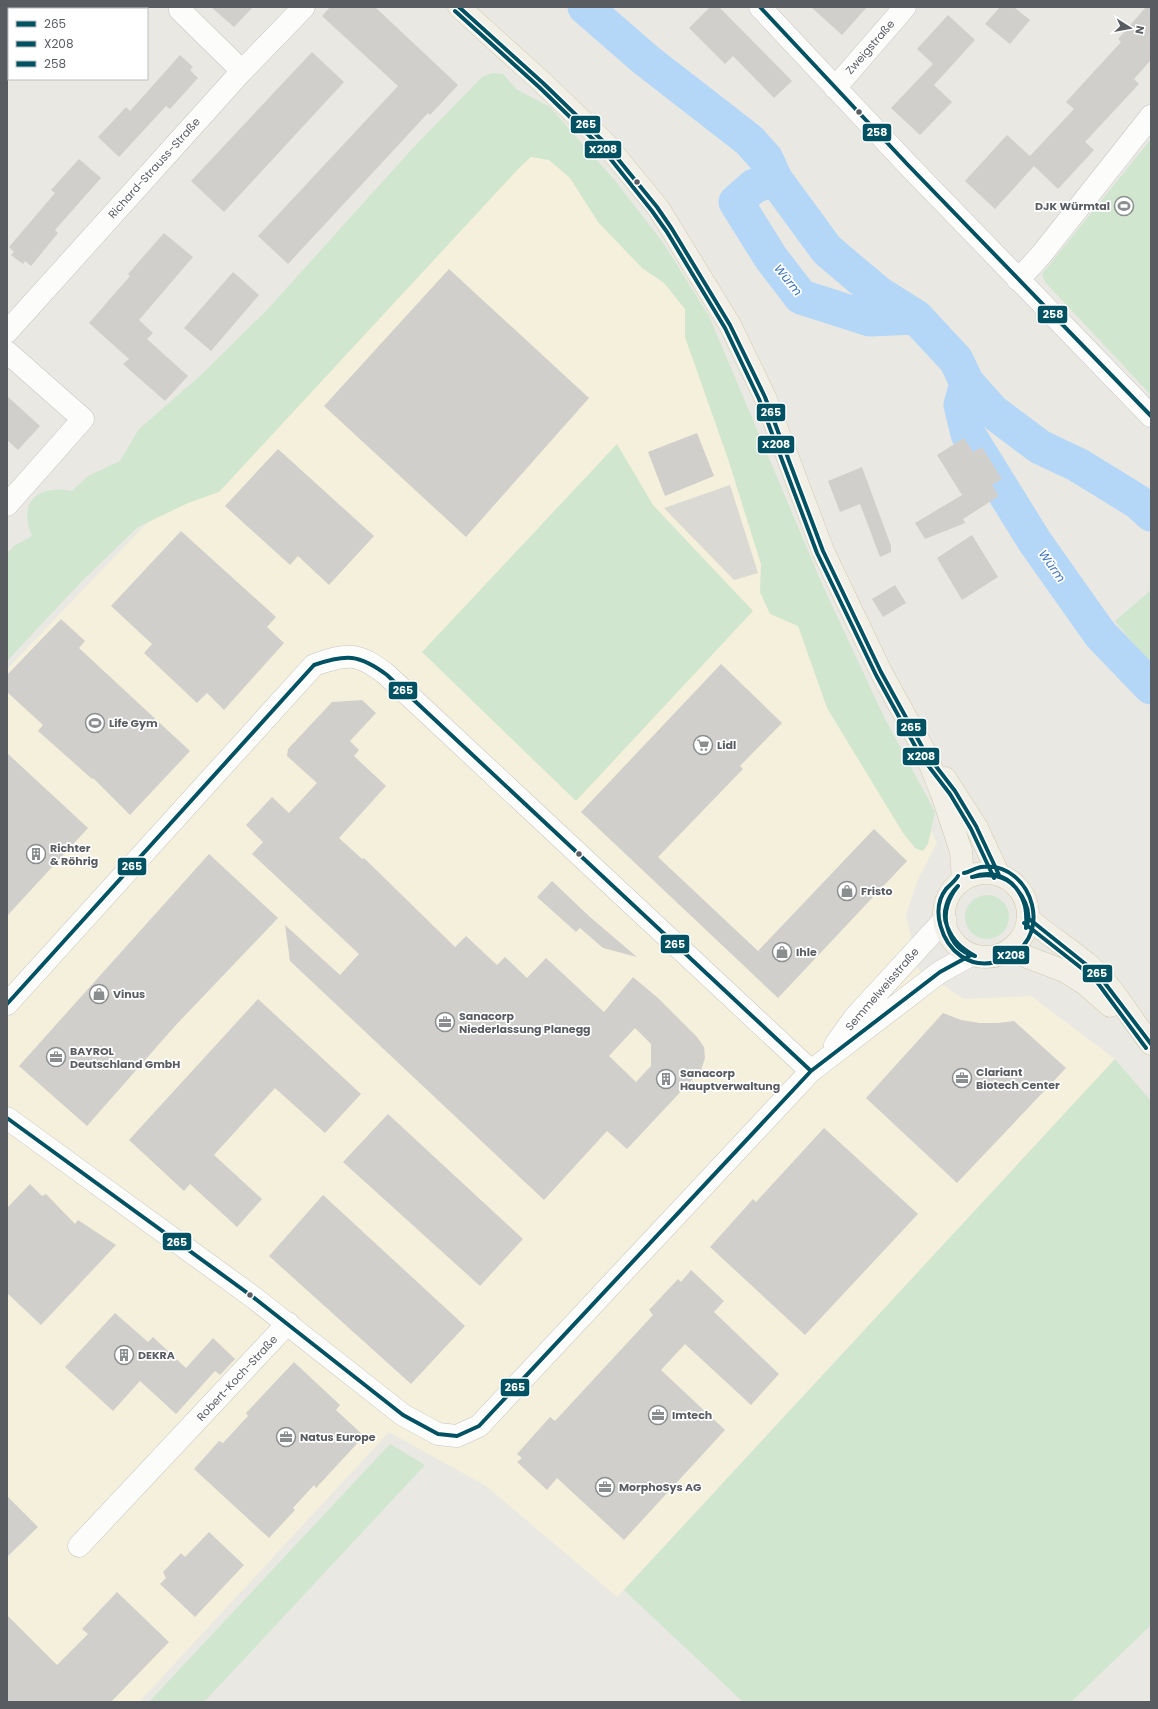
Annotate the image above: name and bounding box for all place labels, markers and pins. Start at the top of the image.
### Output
unlabelled marker [854,107,864,117]
unlabelled marker [632,177,642,187]
sports icon: DJK Würmtal [1113,195,1135,217]
place label: DJK Würmtal [1035,198,1110,214]
sports icon: Life Gym [84,712,106,734]
place label: Life Gym [109,715,158,731]
supermarket icon: Lidl [692,734,714,756]
place label: Lidl [717,737,736,753]
place label: Richter & Röhrig [50,840,98,869]
building icon: Richter & Röhrig [25,843,47,865]
unlabelled marker [574,849,584,859]
shop icon: Fristo [836,880,858,902]
place label: Fristo [861,883,893,899]
shop icon: Ihle [771,941,793,963]
place label: Ihle [796,944,817,960]
shop icon: Vinus [88,983,110,1005]
place label: Vinus [113,986,145,1002]
place label: Sanacorp Niederlassung Planegg [459,1008,591,1037]
office icon: Sanacorp Niederlassung Planegg [434,1011,456,1033]
place label: BAYROL Deutschland GmbH [70,1043,180,1072]
office icon: BAYROL Deutschland GmbH [45,1046,67,1068]
place label: Clariant Biotech Center [976,1064,1060,1093]
place label: Sanacorp Hauptverwaltung [680,1065,780,1094]
office icon: Clariant Biotech Center [951,1067,973,1089]
building icon: Sanacorp Hauptverwaltung [655,1068,677,1090]
unlabelled marker [245,1290,255,1300]
building icon: DEKRA [113,1344,135,1366]
place label: DEKRA [138,1347,175,1363]
office icon: Imtech [647,1404,669,1426]
place label: Imtech [672,1407,712,1423]
office icon: Natus Europe [275,1426,297,1448]
place label: Natus Europe [300,1429,376,1445]
office icon: MorphoSys AG [594,1476,616,1498]
place label: MorphoSys AG [619,1479,702,1495]

